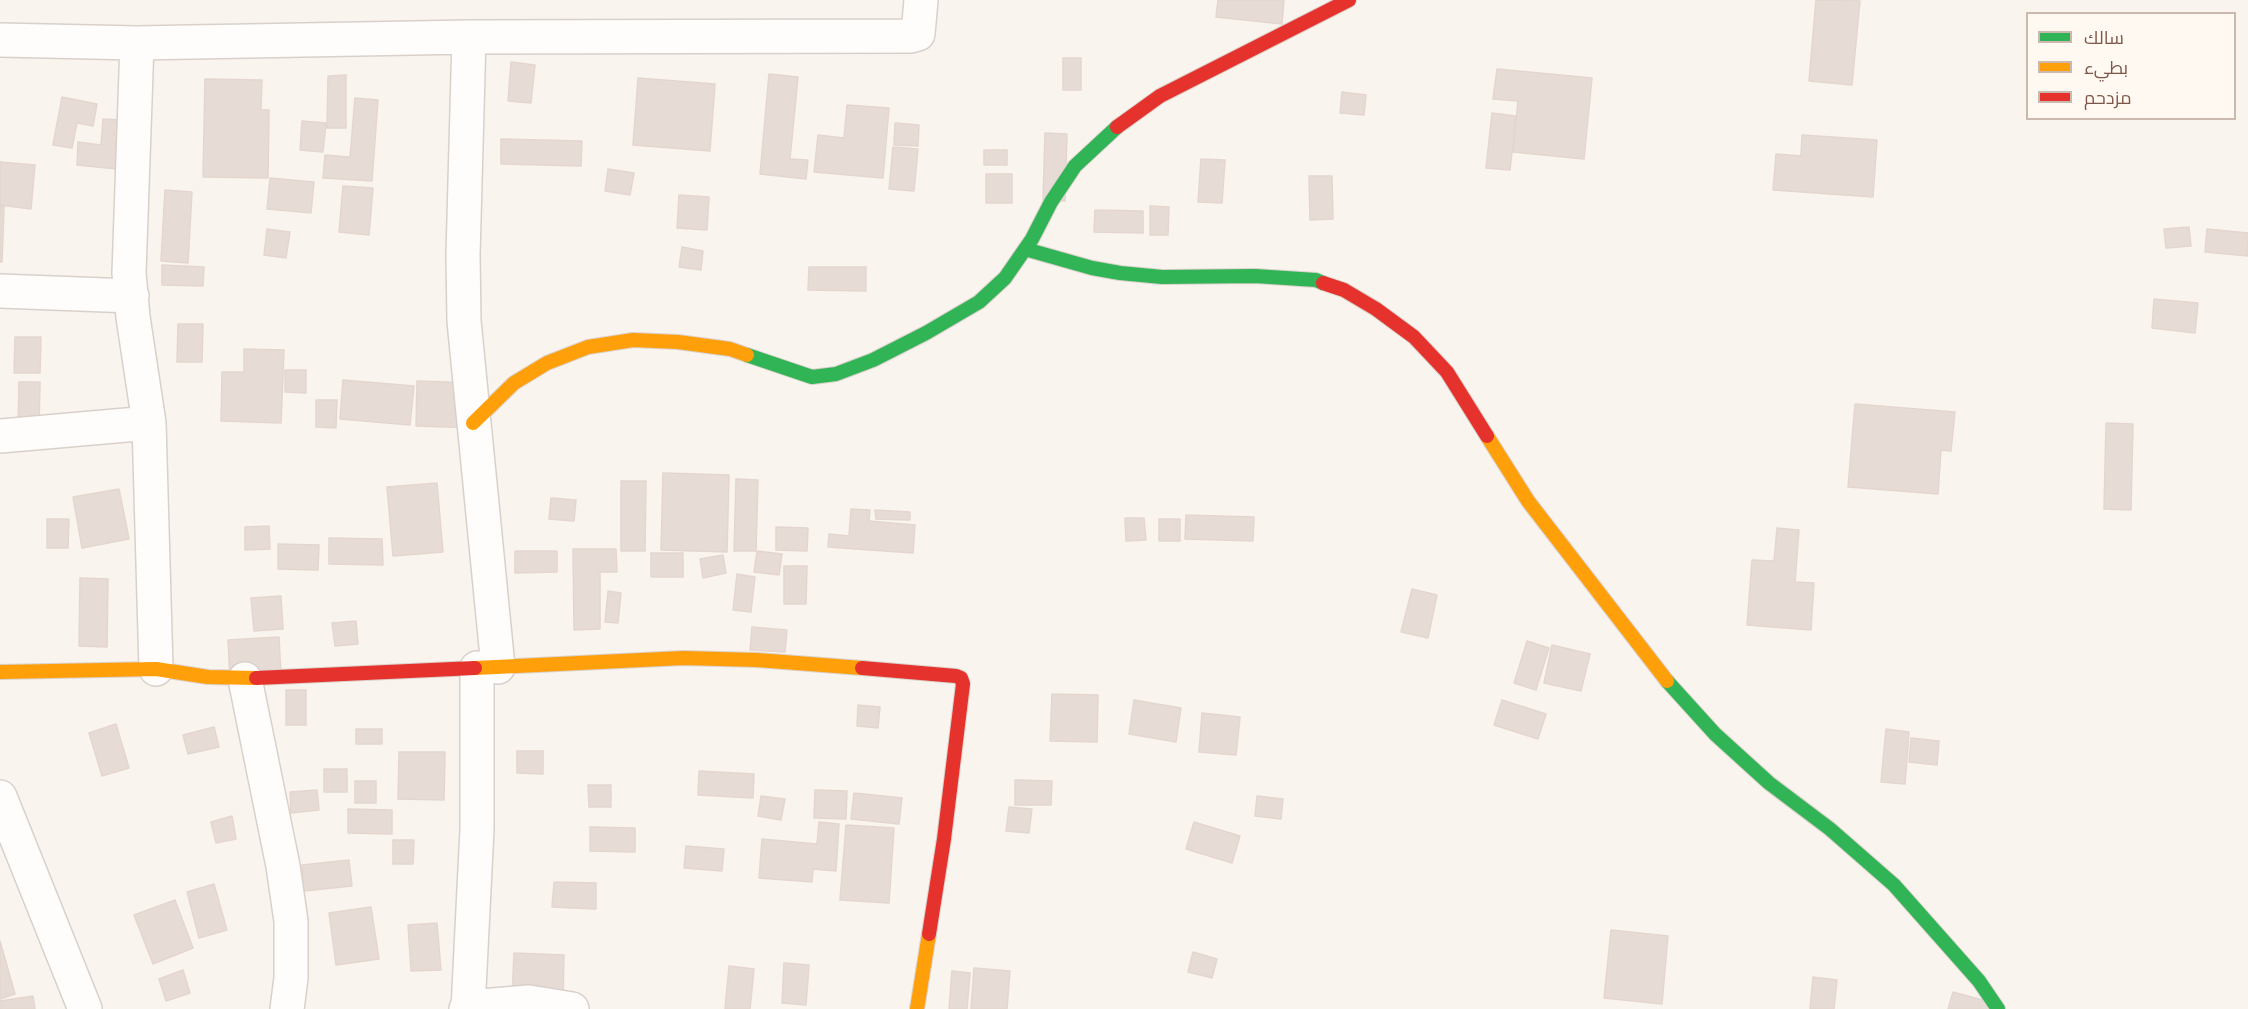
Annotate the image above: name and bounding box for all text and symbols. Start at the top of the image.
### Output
legend [2026,12,2236,120]
text: سالك [2084,28,2124,48]
text: بطيء [2084,58,2128,78]
text: مزدحم [2084,88,2132,108]

